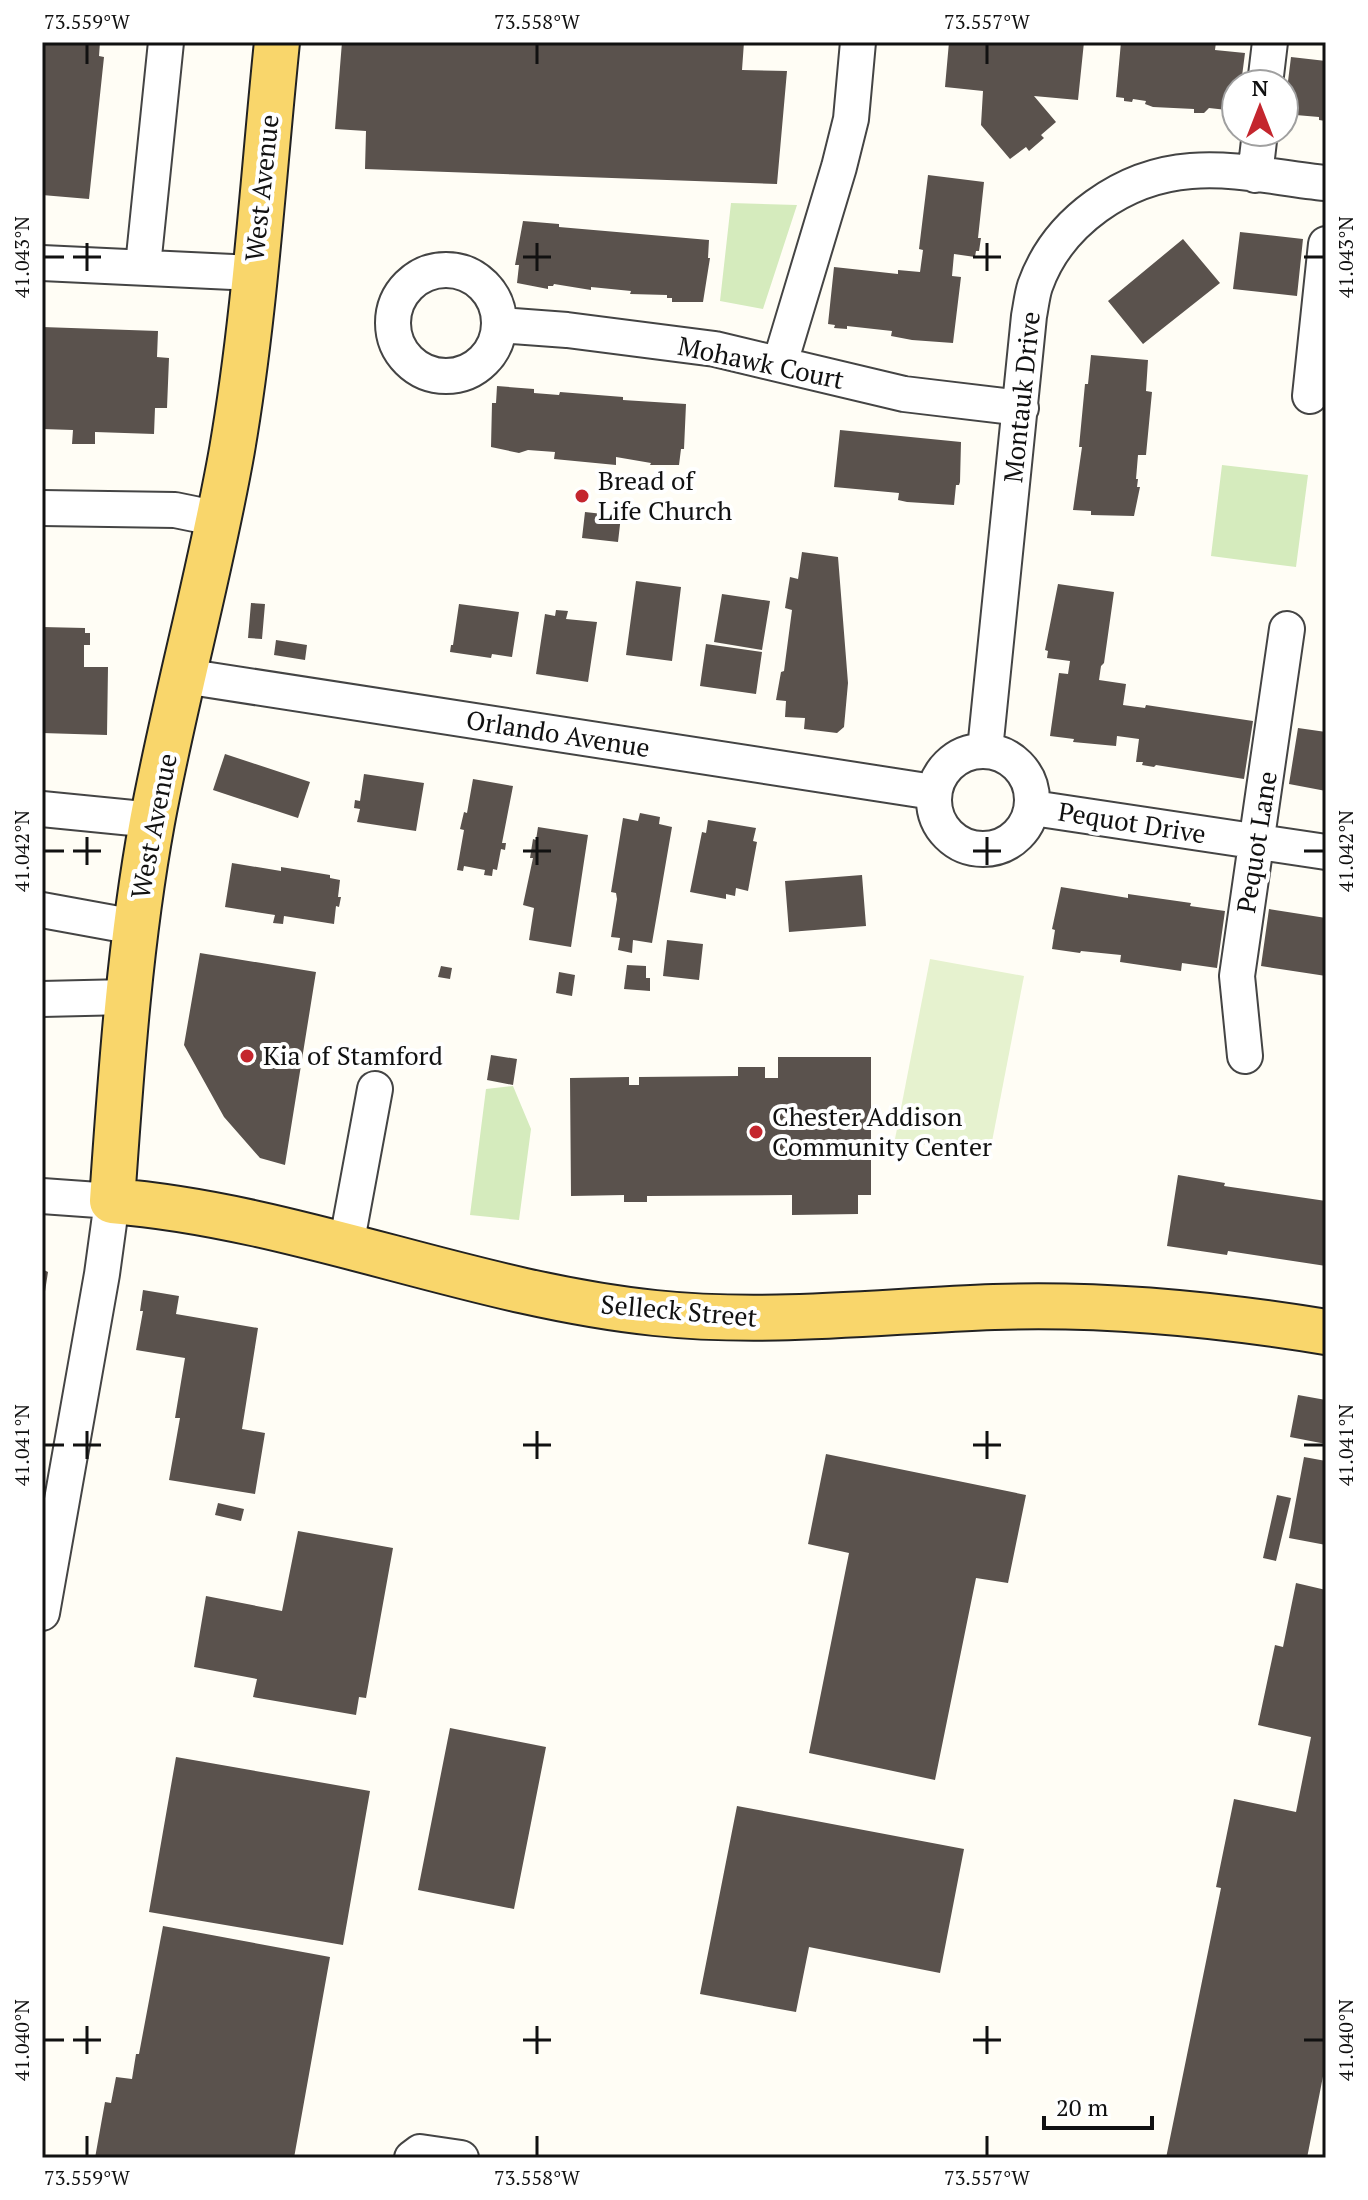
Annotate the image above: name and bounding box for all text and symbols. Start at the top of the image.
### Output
text: 73.559°W [44,8,130,35]
text: 73.558°W [494,8,580,35]
text: 73.557°W [944,8,1030,35]
north arrow [1220,68,1300,148]
text: N [1252,73,1269,102]
street label: West Avenue [236,113,286,263]
text: 41.043°N [8,216,35,298]
text: 41.043°N [1332,216,1359,298]
street label: Montauk Drive [995,310,1047,484]
street label: Mohawk Court [675,328,848,396]
place label: Bread of Life Church [598,463,732,527]
marker: Bread of Life Church [573,487,591,505]
street label: Orlando Avenue [464,702,652,764]
street label: West Avenue [122,750,184,901]
street label: Pequot Lane [1228,769,1284,915]
street label: Pequot Drive [1056,794,1208,850]
text: 41.042°N [8,810,35,892]
text: 41.042°N [1332,810,1359,892]
place label: Kia of Stamford [263,1038,443,1072]
marker: Kia of Stamford [238,1047,256,1065]
place label: Chester Addison Community Center [772,1099,992,1163]
marker: Chester Addison Community Center [747,1123,765,1141]
street label: Selleck Street [599,1286,759,1334]
text: 41.041°N [8,1404,35,1486]
text: 41.041°N [1332,1404,1359,1486]
text: 41.040°N [8,1999,35,2081]
text: 41.040°N [1332,1999,1359,2081]
scale bar [1044,2080,1152,2130]
text: 20 m [1056,2091,1108,2123]
text: 73.559°W [44,2164,130,2191]
text: 73.558°W [494,2164,580,2191]
text: 73.557°W [944,2164,1030,2191]

